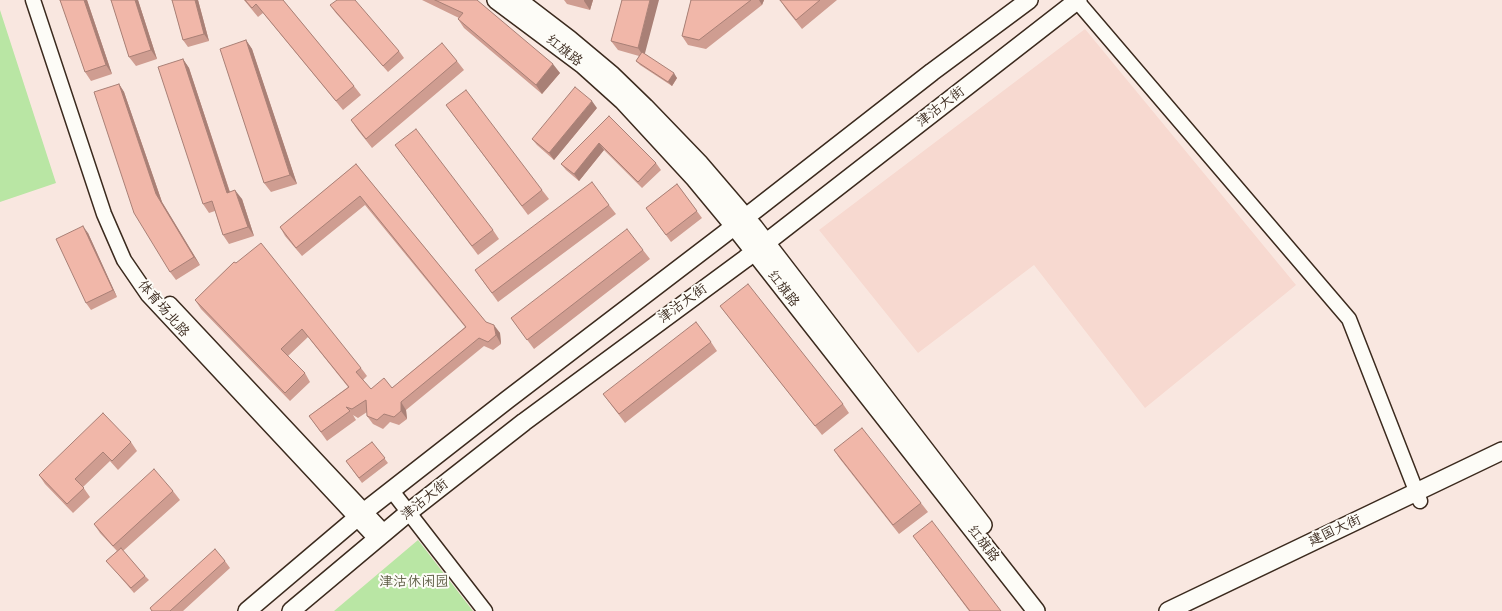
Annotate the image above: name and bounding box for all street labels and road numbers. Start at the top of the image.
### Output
street label: 红旗路 [542,31,586,71]
street label: 津沽大街 [914,83,968,131]
street label: 红旗路 [763,267,803,311]
street label: 体育场北路 [134,277,192,341]
street label: 津沽大街 [655,281,711,327]
street label: 津沽大街 [398,476,452,524]
street label: 建国大街 [1306,512,1364,550]
street label: 红旗路 [963,522,1003,566]

